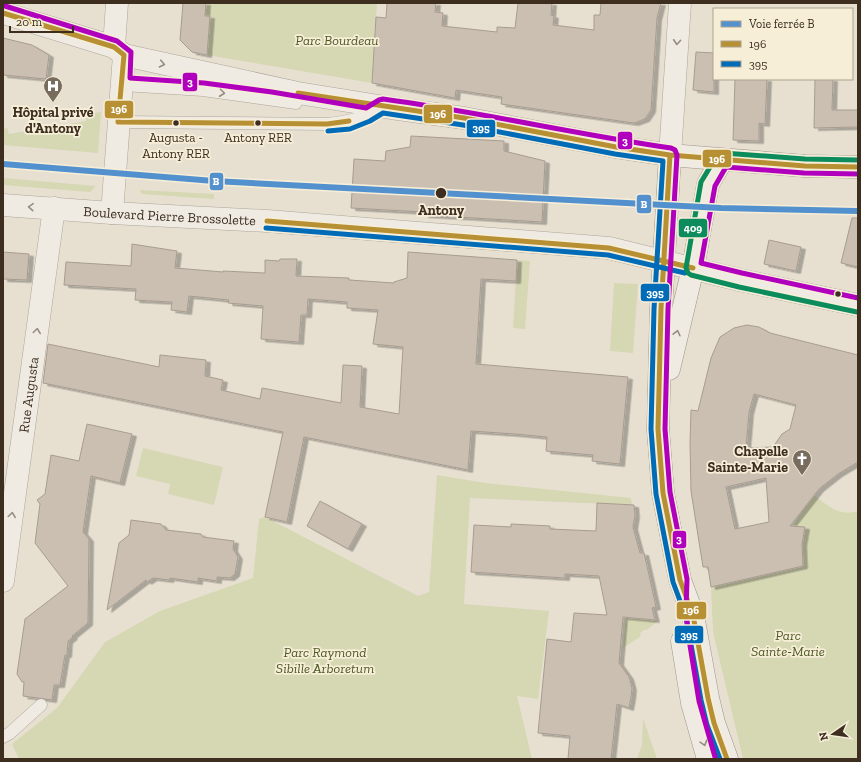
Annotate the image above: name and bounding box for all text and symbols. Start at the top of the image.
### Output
scale bar [10,8,73,34]
legend [713,8,853,80]
text: 20 m [16,15,43,29]
text: Voie ferrée B [748,17,815,31]
park label: Parc Bourdeau [295,32,379,49]
text: 196 [749,37,766,51]
one-way arrow [673,39,682,45]
text: 395 [749,57,767,71]
one-way arrow [159,59,166,67]
line badge: 3 [182,72,198,92]
hospital icon: Hôpital privé d'Antony [42,75,64,103]
text: 3 [187,76,193,89]
one-way arrow [219,88,225,97]
line badge: 196 [104,100,134,119]
text: 196 [111,103,127,116]
place label: Hôpital privé d'Antony [12,104,94,137]
line badge: 196 [423,104,453,124]
text: 196 [430,108,446,121]
marker: Augusta - Antony RER [171,118,181,128]
marker: Antony RER [253,118,263,128]
line badge: 395 [466,119,496,138]
text: 395 [472,122,490,135]
place label: Augusta - Antony RER [142,130,210,161]
place label: Antony RER [224,130,292,145]
line badge: 3 [617,131,633,150]
text: 3 [622,135,628,148]
line badge: 196 [702,149,732,168]
text: 196 [709,153,725,166]
line badge: B [209,172,224,191]
text: B [213,175,220,188]
marker: Antony [434,186,448,200]
line badge: B [636,194,652,214]
text: B [641,198,648,211]
one-way arrow [28,202,34,211]
place label: Antony [418,202,465,219]
street label: Boulevard Pierre Brossolette [83,203,257,229]
line badge: 409 [678,218,708,238]
text: 409 [684,222,702,235]
line badge: 395 [640,283,670,302]
text: 395 [646,287,664,300]
unlabelled marker [833,289,843,299]
one-way arrow [32,328,41,334]
one-way arrow [673,329,681,336]
street label: Rue Augusta [15,356,43,434]
place label: Chapelle Sainte-Marie [707,443,788,476]
church icon: Chapelle Sainte-Marie [791,448,813,476]
one-way arrow [7,512,16,518]
line badge: 3 [672,530,687,549]
text: 3 [676,533,682,546]
line badge: 196 [676,601,707,620]
text: 196 [683,604,699,617]
line badge: 395 [674,625,704,644]
park label: Parc Sainte-Marie [751,627,825,660]
text: 395 [680,629,698,642]
park label: Parc Raymond Sibille Arboretum [276,644,374,677]
north arrow [813,714,853,754]
text: N [816,730,831,742]
one-way arrow [699,739,707,746]

